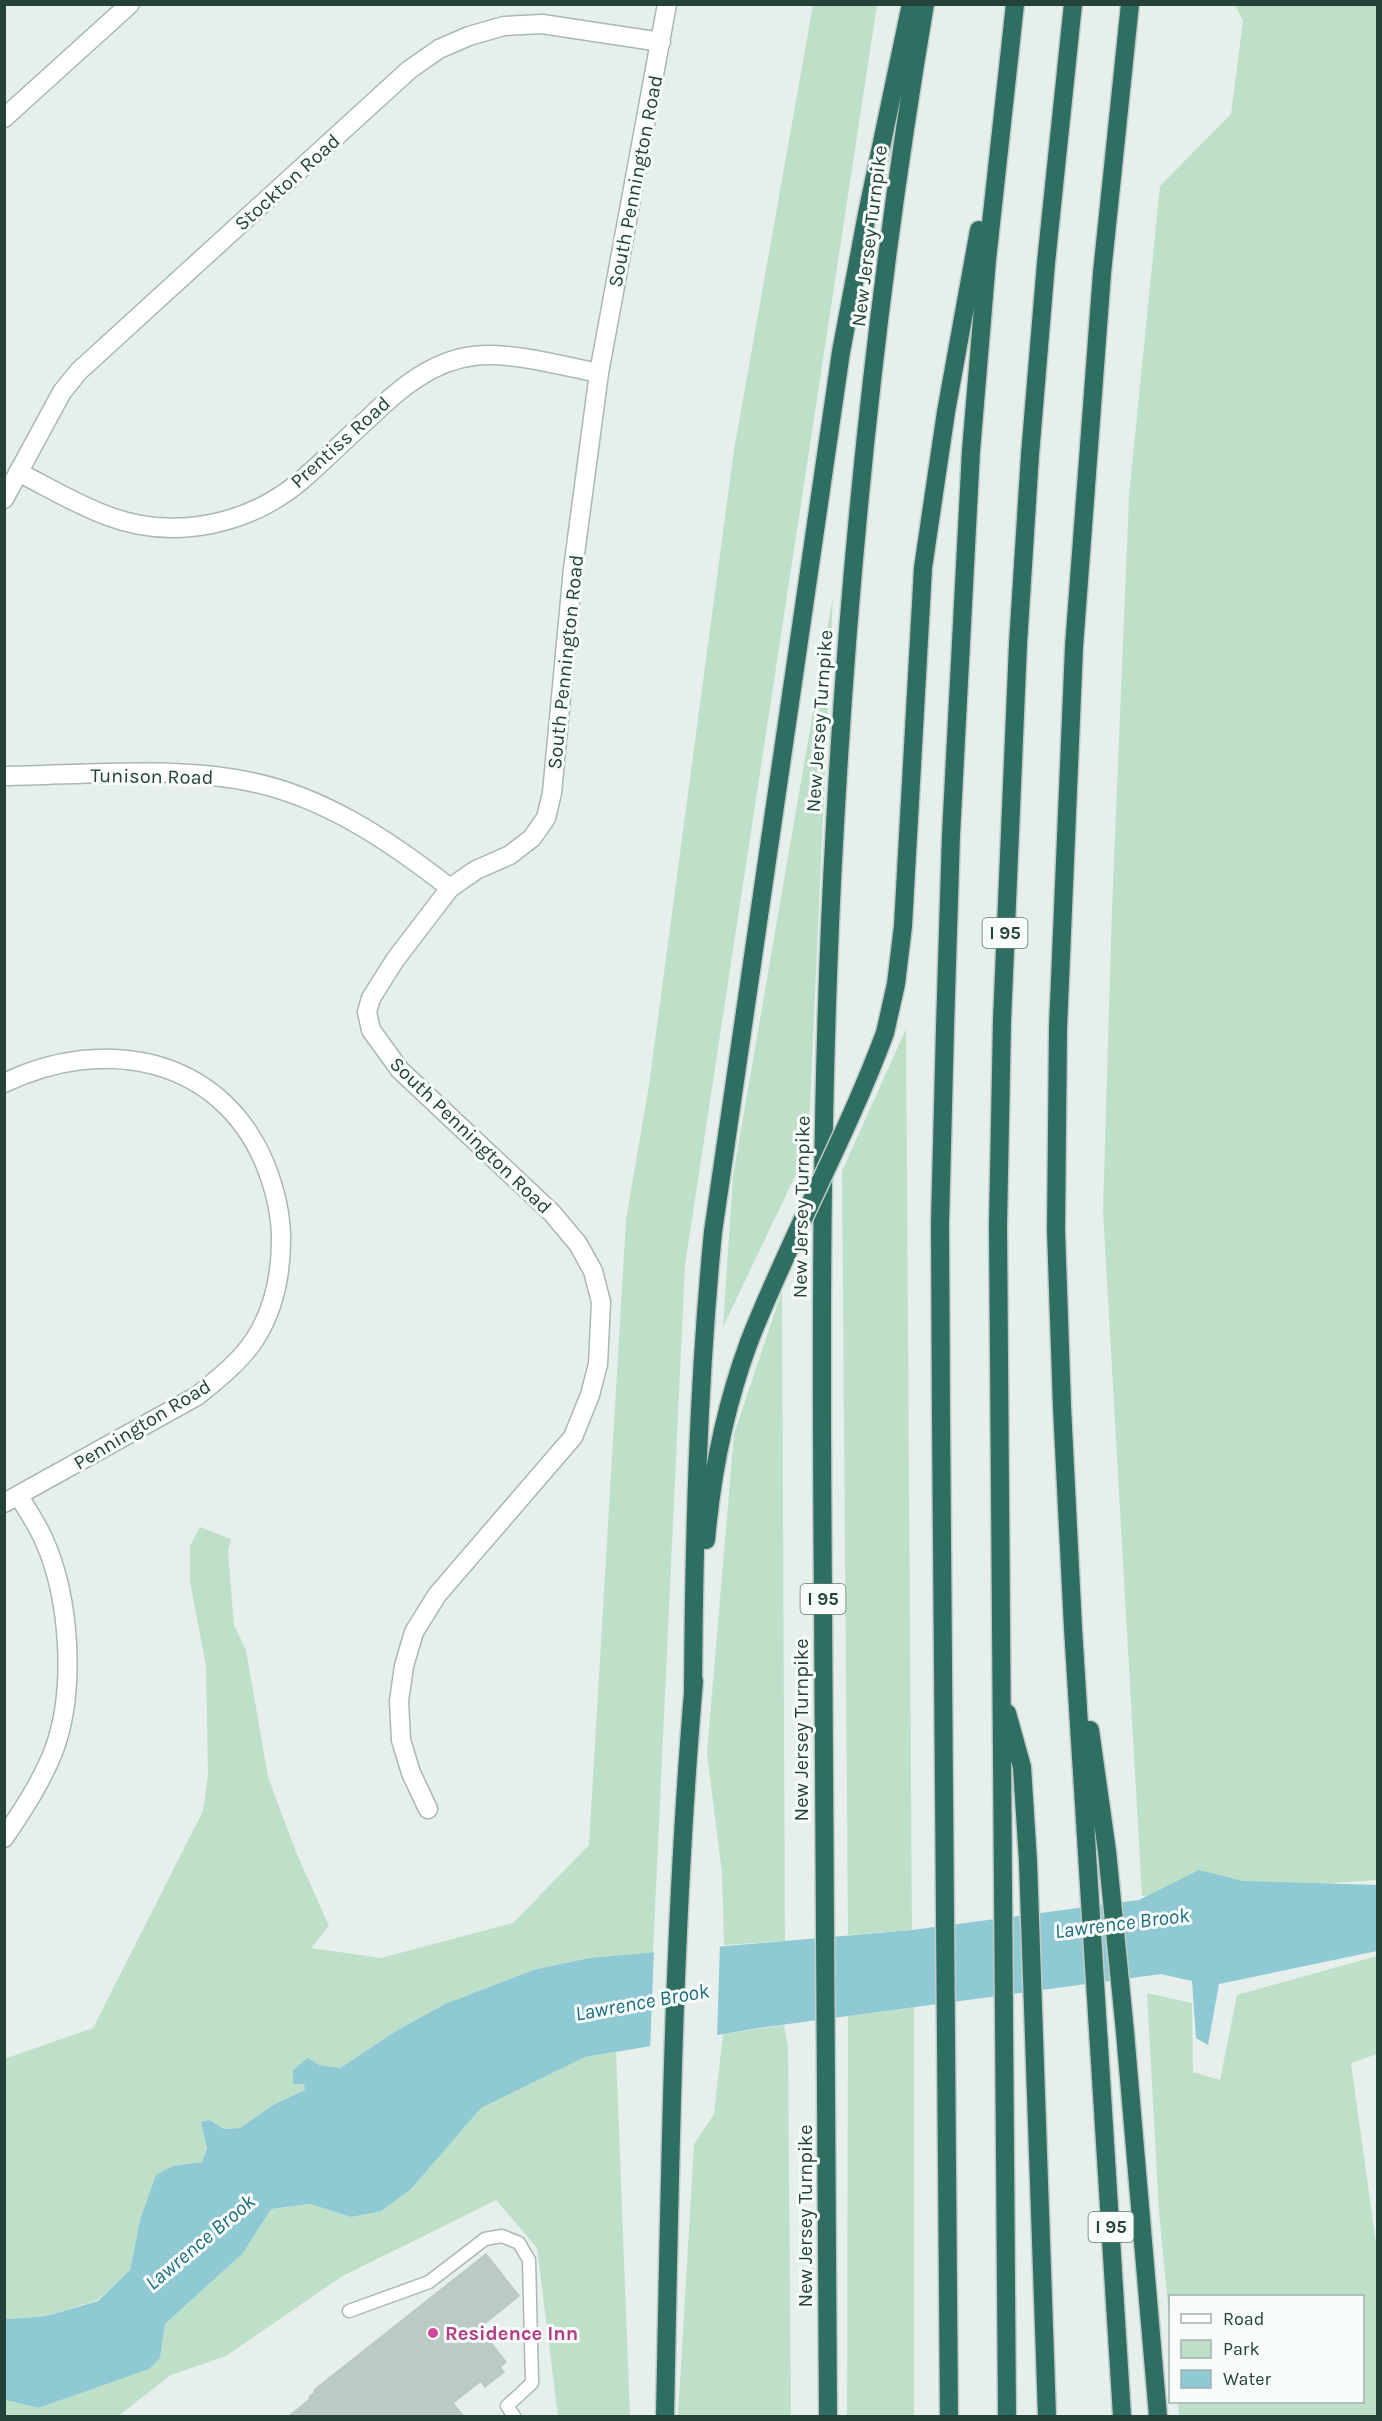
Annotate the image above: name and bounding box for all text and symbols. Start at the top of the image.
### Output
street label: South Pennington Road [604,73,667,289]
street label: Stockton Road [230,129,345,236]
street label: New Jersey Turnpike [847,144,892,328]
street label: Prentiss Road [286,392,395,493]
street label: South Pennington Road [543,554,588,770]
street label: New Jersey Turnpike [802,629,837,813]
street label: Tunison Road [90,764,214,789]
road number: I 95 [982,918,1028,948]
street label: South Pennington Road [385,1052,556,1219]
street label: New Jersey Turnpike [788,1115,815,1299]
street label: Pennington Road [69,1374,215,1474]
road number: I 95 [800,1584,846,1614]
street label: New Jersey Turnpike [790,1639,813,1821]
water label: Lawrence Brook [1053,1903,1191,1943]
water label: Lawrence Brook [573,1978,711,2026]
street label: New Jersey Turnpike [794,2125,817,2307]
water label: Lawrence Brook [140,2189,260,2295]
road number: I 95 [1088,2212,1134,2242]
legend [1169,2295,1364,2403]
text: Road [1223,2308,1264,2330]
place label: Residence Inn [445,2322,578,2345]
marker: Residence Inn [426,2326,440,2340]
text: Park [1223,2338,1260,2360]
text: Water [1223,2368,1271,2390]

